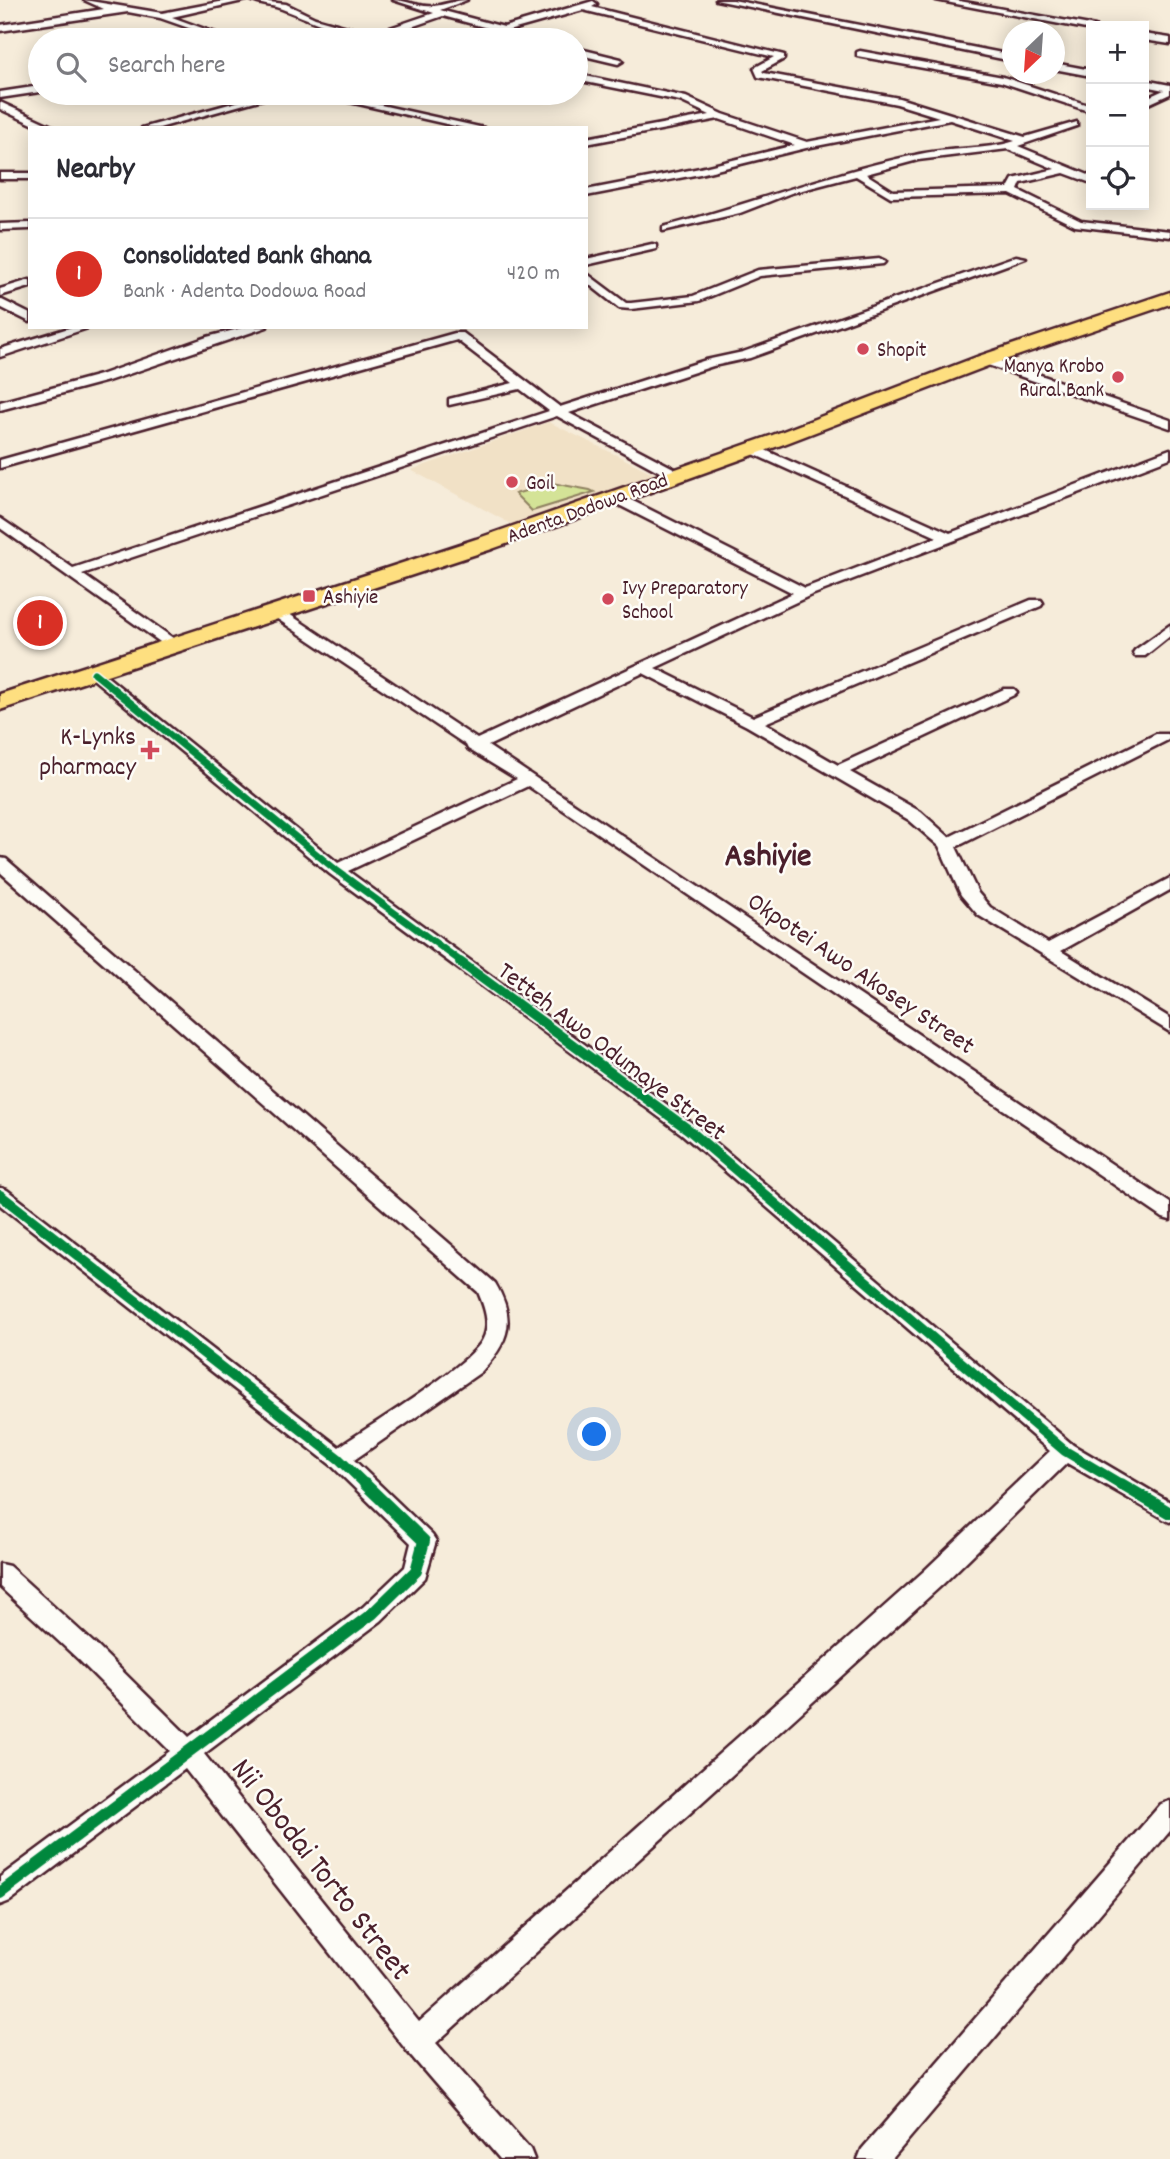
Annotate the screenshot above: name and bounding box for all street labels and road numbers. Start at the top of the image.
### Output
street label: Adenta Dodowa Road [503,467,673,553]
street label: Okpotei Awo Akosey Street [739,885,982,1065]
street label: Tetteh Awo Odumaye Street [489,954,733,1152]
street label: Nii Obodai Torto Street [217,1750,421,1992]

